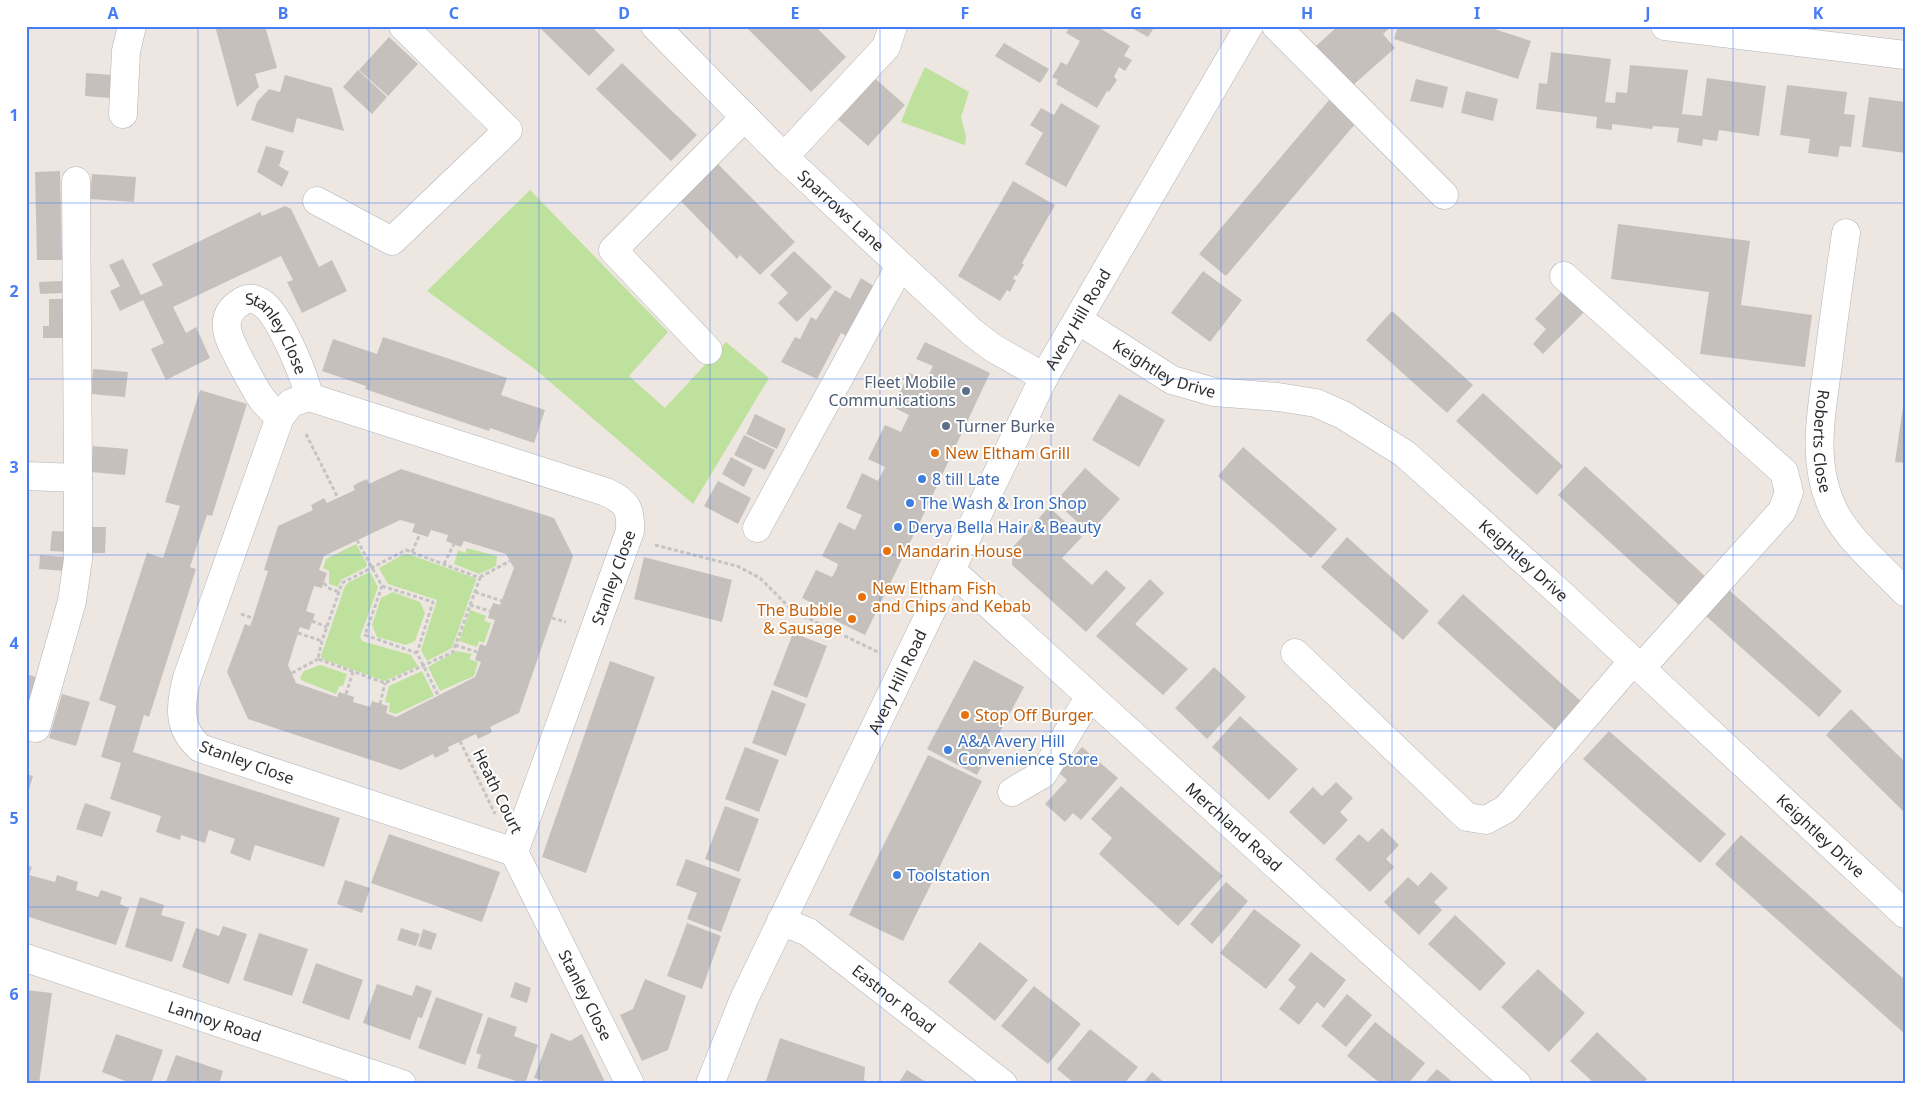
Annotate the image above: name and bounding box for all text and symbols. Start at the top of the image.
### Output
text: A [107,2,119,24]
text: B [278,2,288,24]
text: C [449,2,459,24]
text: D [618,2,630,24]
text: E [791,2,800,24]
text: F [961,2,969,24]
text: G [1130,2,1142,24]
text: H [1301,2,1313,24]
text: I [1474,2,1480,24]
text: J [1643,2,1651,24]
text: K [1813,2,1824,24]
text: 1 [9,104,19,126]
street label: Sparrows Lane [793,165,889,256]
street label: Avery Hill Road [1040,265,1116,374]
text: 2 [9,280,19,302]
street label: Stanley Close [244,287,312,377]
street label: Keightley Drive [1109,334,1218,403]
place label: Fleet Mobile Communications [829,371,956,411]
marker: Fleet Mobile Communications [960,385,972,397]
street label: Roberts Close [1808,388,1837,495]
place label: Turner Burke [956,415,1055,437]
marker: Turner Burke [940,420,952,432]
place label: New Eltham Grill [945,442,1070,464]
marker: New Eltham Grill [929,447,941,459]
text: 3 [9,456,19,478]
place label: 8 till Late [932,468,1000,490]
marker: 8 till Late [916,473,928,485]
place label: The Wash & Iron Shop [920,492,1087,514]
marker: The Wash & Iron Shop [904,497,916,509]
street label: Keightley Drive [1474,514,1573,606]
place label: Derya Bella Hair & Beauty [908,516,1102,538]
marker: Derya Bella Hair & Beauty [892,521,904,533]
street label: Stanley Close [586,527,640,628]
place label: Mandarin House [897,540,1022,562]
marker: Mandarin House [881,545,893,557]
place label: New Eltham Fish and Chips and Kebab [872,577,1031,617]
marker: New Eltham Fish and Chips and Kebab [856,591,868,603]
place label: The Bubble & Sausage [757,599,842,639]
marker: The Bubble & Sausage [846,613,858,625]
street label: Avery Hill Road [863,626,932,737]
text: 4 [9,632,19,654]
place label: Stop Off Burger [975,704,1094,726]
marker: Stop Off Burger [959,709,971,721]
place label: A&A Avery Hill Convenience Store [958,730,1098,770]
street label: Stanley Close [197,735,297,789]
marker: A&A Avery Hill Convenience Store [942,744,954,756]
street label: Heath Court [468,745,528,837]
street label: Merchland Road [1181,777,1287,876]
street label: Keightley Drive [1772,789,1870,882]
text: 5 [9,807,19,829]
place label: Toolstation [907,864,990,886]
marker: Toolstation [891,869,903,881]
street label: Stanley Close [554,946,618,1044]
street label: Eastnor Road [848,959,940,1038]
text: 6 [9,983,19,1005]
street label: Lannoy Road [165,995,264,1047]

